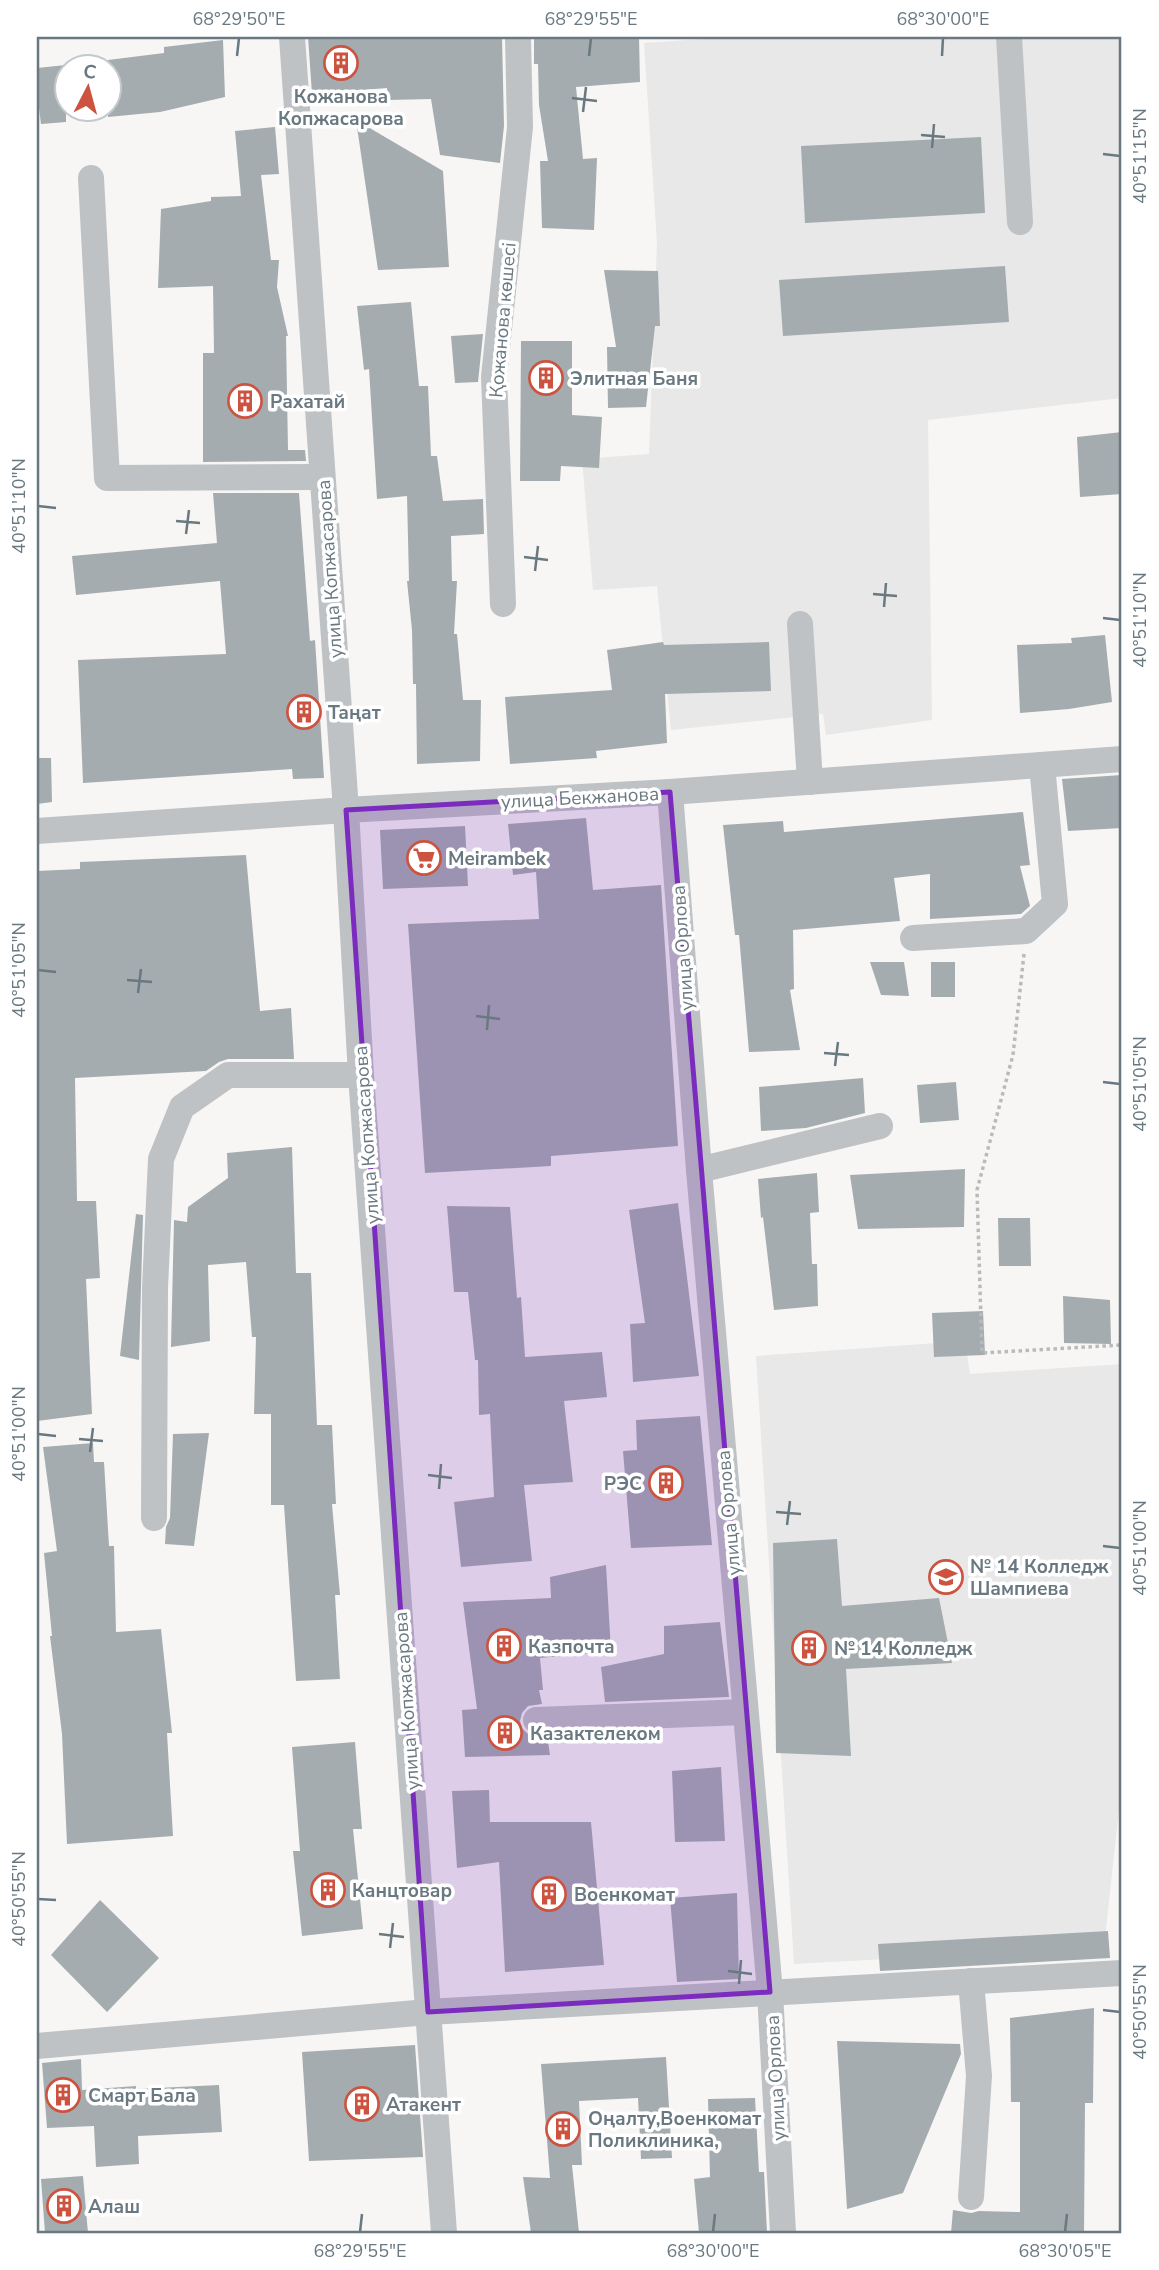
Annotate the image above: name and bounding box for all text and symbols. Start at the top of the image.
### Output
text: 68°29'50"E [193,7,286,31]
text: 68°29'55"E [545,7,638,31]
text: 68°30'00"E [897,7,990,31]
building icon: Кожанова Копжасарова [322,44,360,82]
north arrow [52,52,122,122]
text: С [82,58,98,86]
place label: Кожанова Копжасарова [278,84,404,132]
text: 40°51'15"N [1128,108,1152,204]
street label: Қожанова көшесі [483,241,523,399]
building icon: Элитная Баня [527,359,565,397]
place label: Элитная Баня [570,366,698,392]
building icon: Рахатай [226,382,264,420]
place label: Рахатай [270,389,345,415]
text: 40°51'10"N [7,458,31,554]
street label: улица Копжасарова [311,479,349,659]
text: 40°51'10"N [1128,572,1152,668]
building icon: Таңат [285,693,323,731]
place label: Таңат [328,700,381,726]
street label: улица Бекжанова [500,781,660,815]
supermarket icon: Meirambek [405,839,443,877]
place label: Meirambek [448,846,547,872]
street label: улица Орлова [666,884,700,1012]
text: 40°51'05"N [7,922,31,1018]
text: 40°51'05"N [1128,1036,1152,1132]
street label: улица Копжасарова [348,1045,386,1225]
text: 40°51'00"N [7,1386,31,1482]
street label: улица Орлова [711,1449,747,1577]
building icon: РЭС [647,1464,685,1502]
place label: РЭС [604,1471,642,1497]
text: 40°51'00"N [1128,1500,1152,1596]
place label: № 14 Колледж Шампиева [970,1554,1109,1602]
school or university icon: № 14 Колледж Шампиева [927,1558,965,1596]
street label: улица Копжасарова [388,1611,426,1791]
building icon: Казпочта [485,1627,523,1665]
building icon: № 14 Колледж [790,1629,828,1667]
place label: Казпочта [528,1634,615,1660]
place label: № 14 Колледж [834,1636,973,1662]
building icon: Казактелеком [486,1714,524,1752]
place label: Казактелеком [530,1721,661,1747]
text: 40°50'55"N [7,1851,31,1947]
building icon: Канцтовар [309,1871,347,1909]
building icon: Военкомат [530,1875,568,1913]
place label: Канцтовар [352,1878,452,1904]
place label: Военкомат [574,1882,675,1908]
text: 40°50'55"N [1128,1964,1152,2060]
street label: улица Орлова [760,2014,792,2141]
building icon: Смарт Бала [44,2076,82,2114]
place label: Смарт Бала [88,2083,196,2109]
building icon: Атакент [343,2085,381,2123]
place label: Атакент [386,2092,461,2118]
place label: Оңалту,Военкомат Поликлиника, [588,2106,761,2154]
building icon: Оңалту,Военкомат Поликлиника, [544,2110,582,2148]
building icon: Алаш [45,2187,83,2225]
place label: Алаш [88,2194,140,2220]
text: 68°29'55"E [314,2239,407,2263]
text: 68°30'00"E [667,2239,760,2263]
text: 68°30'05"E [1019,2239,1112,2263]

